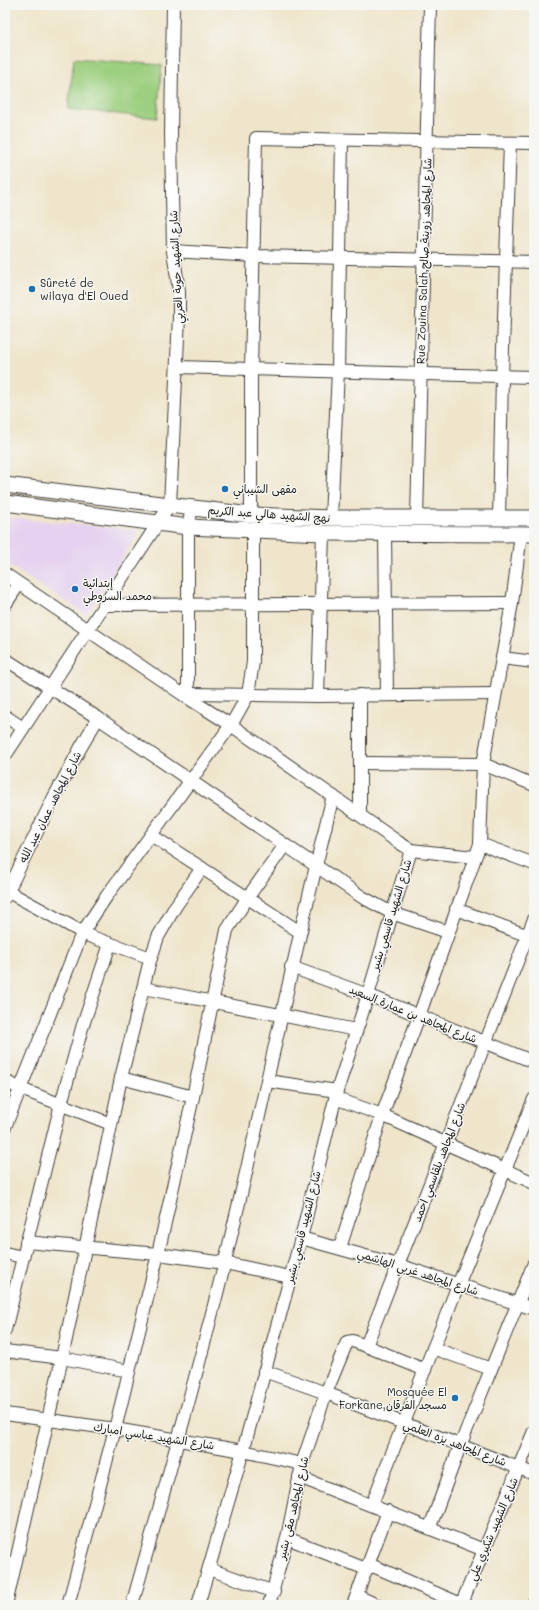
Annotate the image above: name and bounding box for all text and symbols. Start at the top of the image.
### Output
street label: Rue Zouina Salah,شارع المجاهد زوينة صالح [412,158,437,364]
street label: شارع الشهيد حوبة العربي [165,210,190,324]
place label: Sûreté de wilaya d'El Oued [40,275,128,303]
marker: Sûreté de wilaya d'El Oued [27,284,37,294]
place label: مقهى الشيباني [233,481,297,500]
marker: مقهى الشيباني [220,484,230,494]
street label: نهج الشهيد هالي عبد الكريم [207,502,331,529]
place label: إبتدائية محمد السروطي [83,575,152,607]
marker: إبتدائية محمد السروطي [70,584,80,594]
street label: شارع المجاهد عمان عبد الله [15,748,86,866]
street label: شارع الشهيد قاسمي بشير [366,857,418,974]
street label: شارع المجاهد بن عمارة السعيد [346,981,479,1048]
street label: شارع المجاهد بلقاسمي احمد [409,1100,472,1225]
street label: شارع الشهيد قاسمي بشير [281,1169,328,1287]
street label: شارع المجاهد غربي الهاشمي [355,1245,480,1302]
place label: Mosquée El Forkane,مسجد الفرقان [339,1384,447,1412]
marker: Mosquée El Forkane,مسجد الفرقان [450,1393,460,1403]
street label: شارع المجاهد يزه العلمي [400,1416,509,1473]
street label: شارع الشهيد عباسي امبارك [92,1419,216,1456]
street label: شارع المجاهد مقى بشير [273,1455,314,1562]
street label: شارع الشهيد شكيري علي [464,1475,525,1584]

